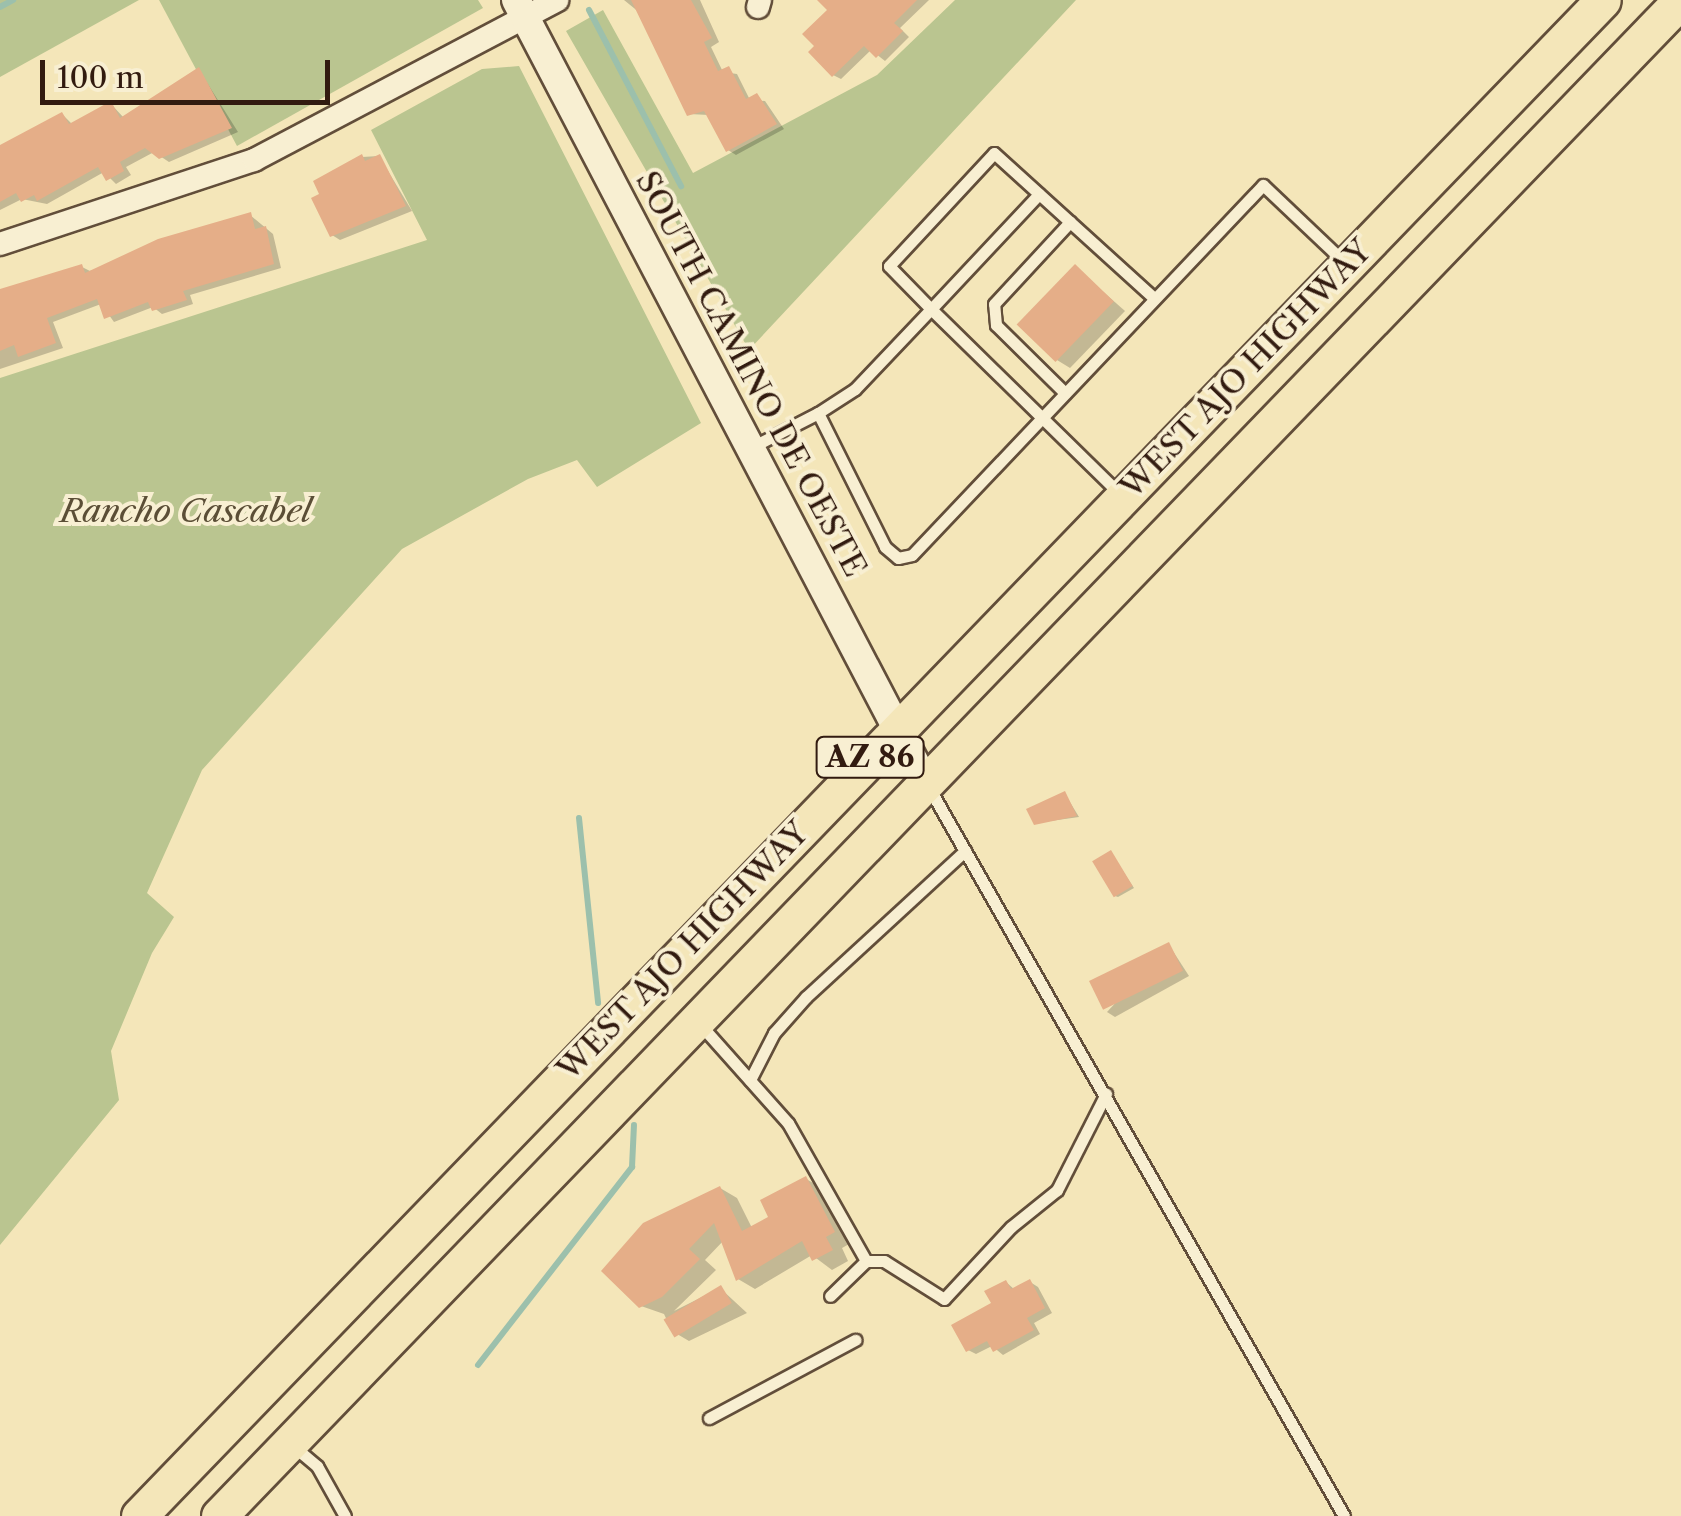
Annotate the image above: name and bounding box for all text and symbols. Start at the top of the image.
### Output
scale bar [45,40,335,102]
text: 100 m [57,59,144,96]
street label: SOUTH CAMINO DE OESTE [628,165,874,583]
street label: WEST AJO HIGHWAY [1111,231,1381,507]
park label: Rancho Cascabel [60,492,312,530]
road number: AZ 86 [815,732,925,782]
street label: WEST AJO HIGHWAY [548,813,818,1089]

